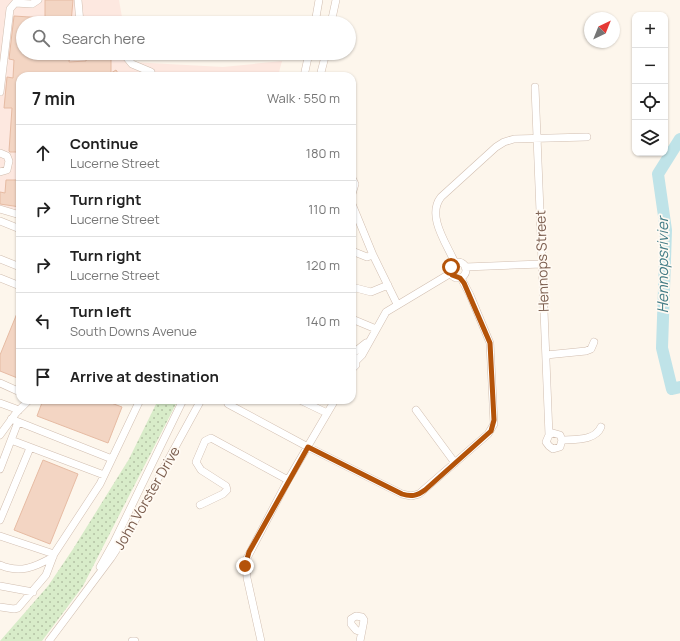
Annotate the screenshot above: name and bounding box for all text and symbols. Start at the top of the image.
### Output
north arrow [584,12,620,48]
map controls [632,12,668,156]
button: + [632,12,668,48]
search box [16,16,356,60]
icon: search [30,27,52,49]
text: Search here [62,28,145,49]
button: − [632,48,668,84]
button: locate [632,84,668,120]
text: 7 min [32,87,75,110]
text: Walk · 550 m [267,89,340,107]
button: layers [632,120,668,156]
text: Continue [70,133,138,154]
icon: ahead [32,142,54,164]
text: 180 m [306,144,340,162]
text: Lucerne Street [70,154,160,172]
text: Turn right [70,189,141,210]
icon: right [32,198,54,220]
text: 110 m [308,200,340,218]
street label: Hennops Street [530,209,553,312]
text: Lucerne Street [70,210,160,228]
water label: Hennopsrivier [652,214,673,313]
text: Turn right [70,245,141,266]
icon: right [32,254,54,276]
text: 120 m [306,256,340,274]
route start [442,258,460,276]
text: Lucerne Street [70,266,160,284]
text: Turn left [70,301,132,322]
icon: left [32,310,54,332]
text: 140 m [306,312,340,330]
text: South Downs Avenue [70,322,197,340]
icon: arrive [32,366,54,388]
text: Arrive at destination [70,366,219,387]
street label: John Vorster Drive [109,443,184,553]
route end [236,557,254,575]

